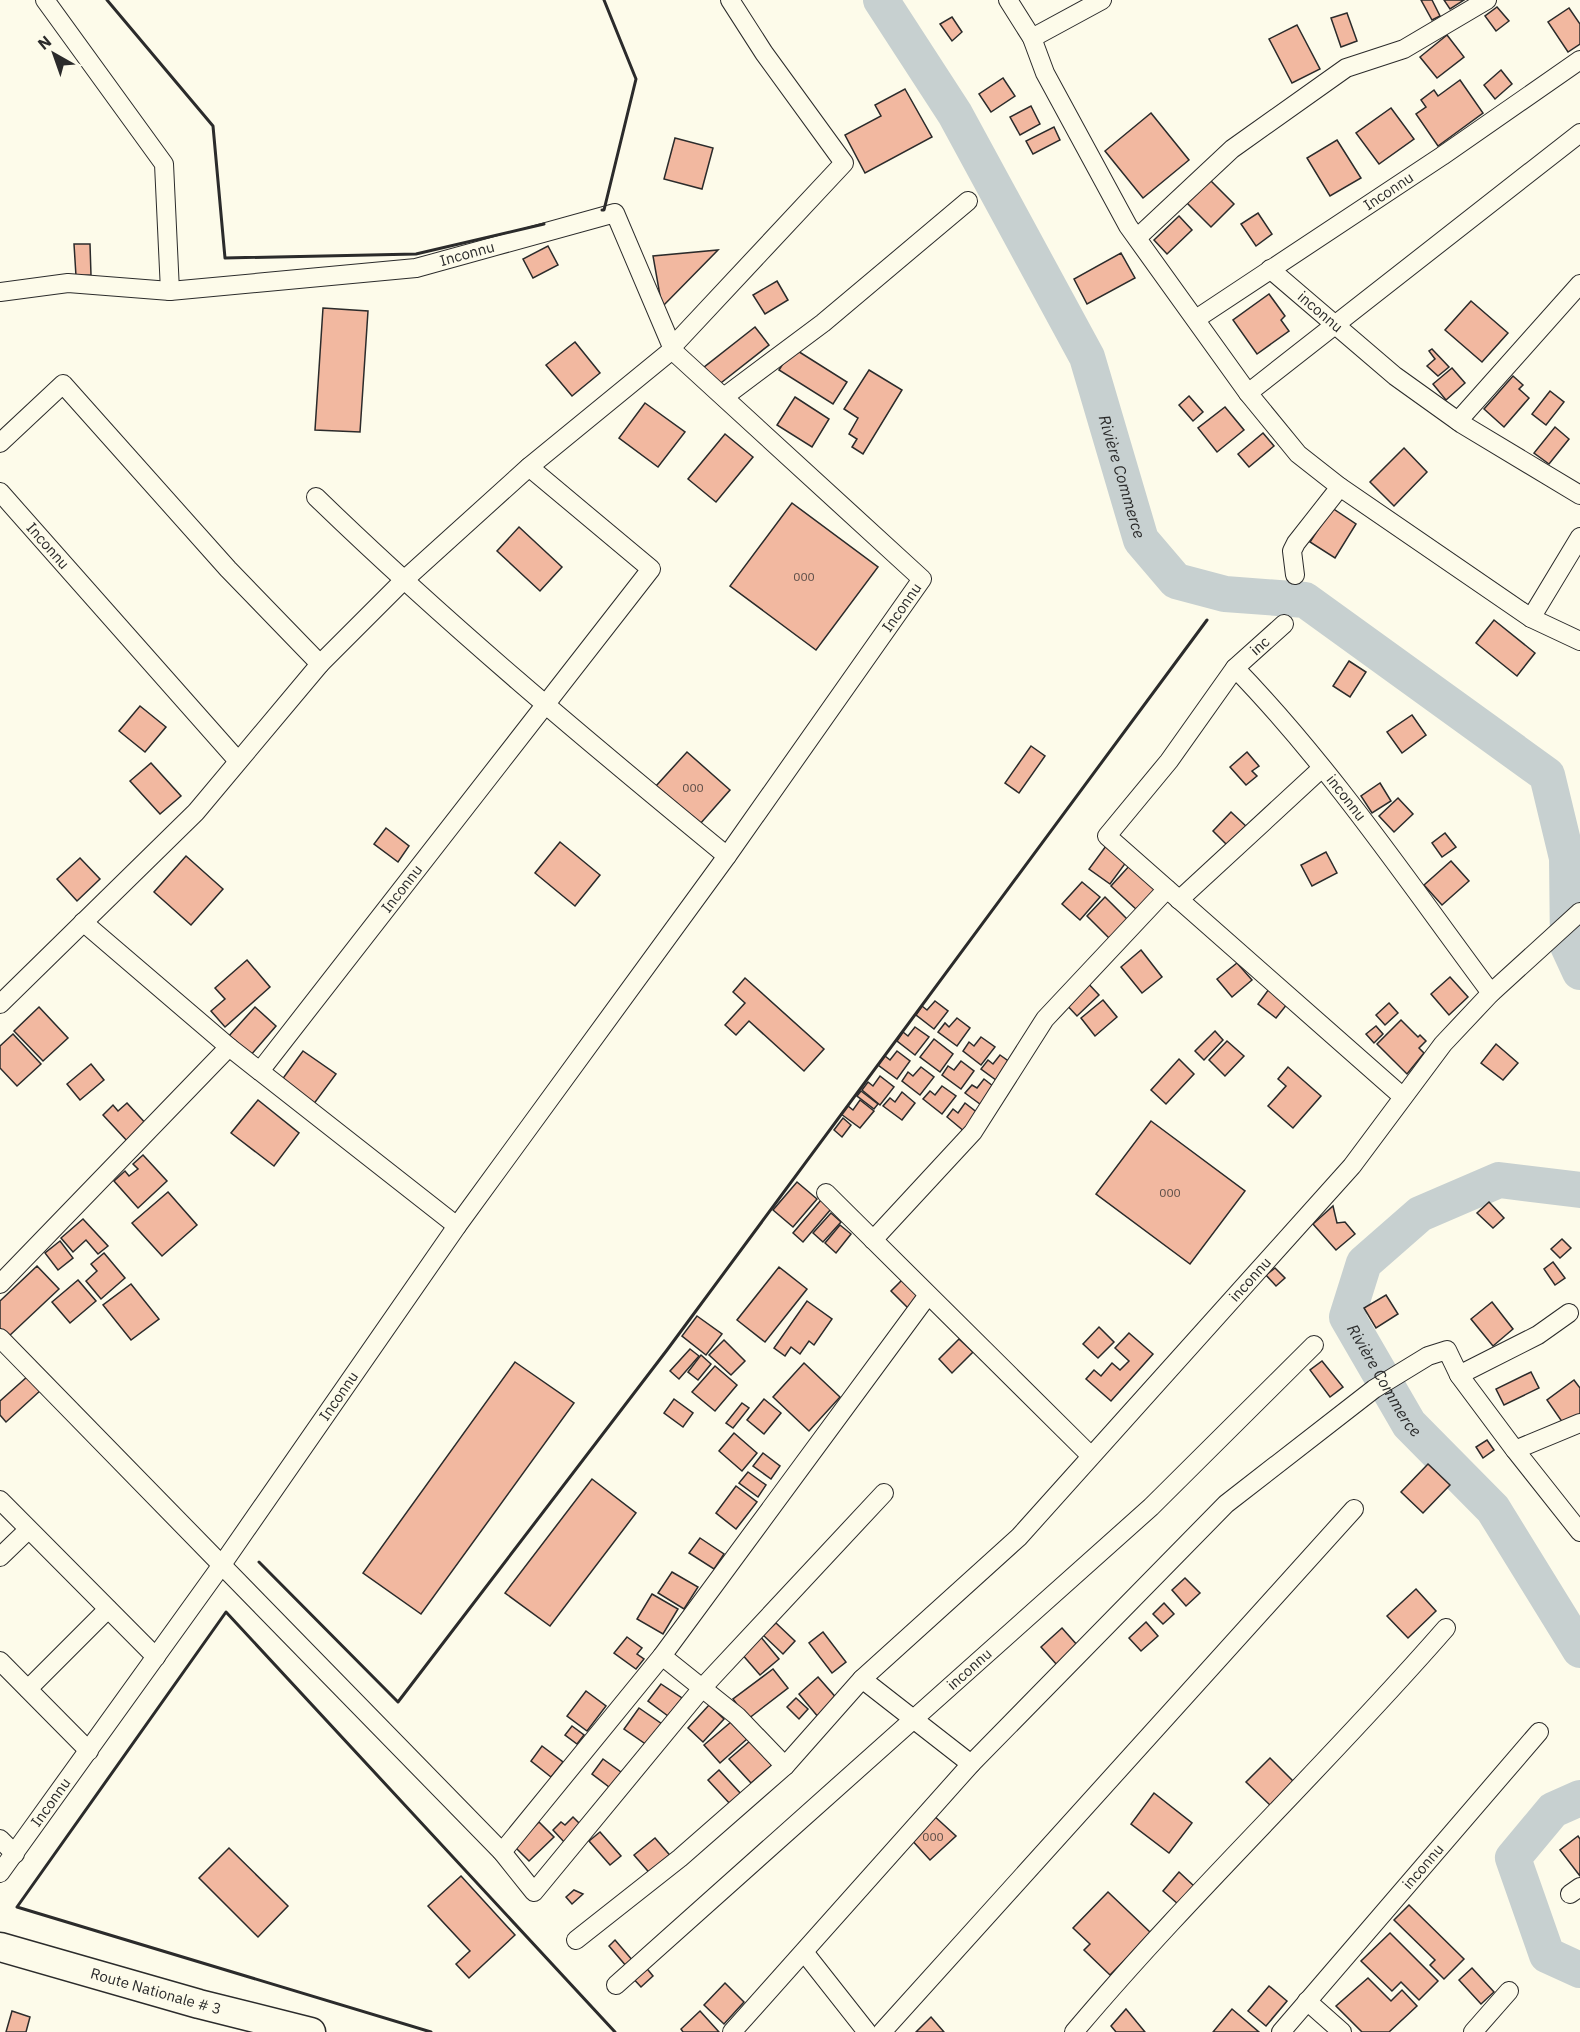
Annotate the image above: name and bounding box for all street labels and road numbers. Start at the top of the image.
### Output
street label: Inconnu [1360,168,1417,214]
street label: Inconnu [437,237,496,270]
street label: inconnu [1294,287,1347,336]
street label: Inconnu [22,518,74,573]
street label: Inconnu [878,579,925,636]
street label: inc [1246,632,1274,659]
street label: inconnu [1323,770,1371,825]
street label: Inconnu [377,861,426,916]
street label: inconnu [1225,1253,1275,1305]
street label: Inconnu [315,1367,362,1424]
street label: inconnu [943,1644,996,1694]
street label: Inconnu [26,1774,74,1830]
street label: inconnu [1398,1840,1447,1893]
street label: Route Nationale # 3 [88,1963,223,2018]

